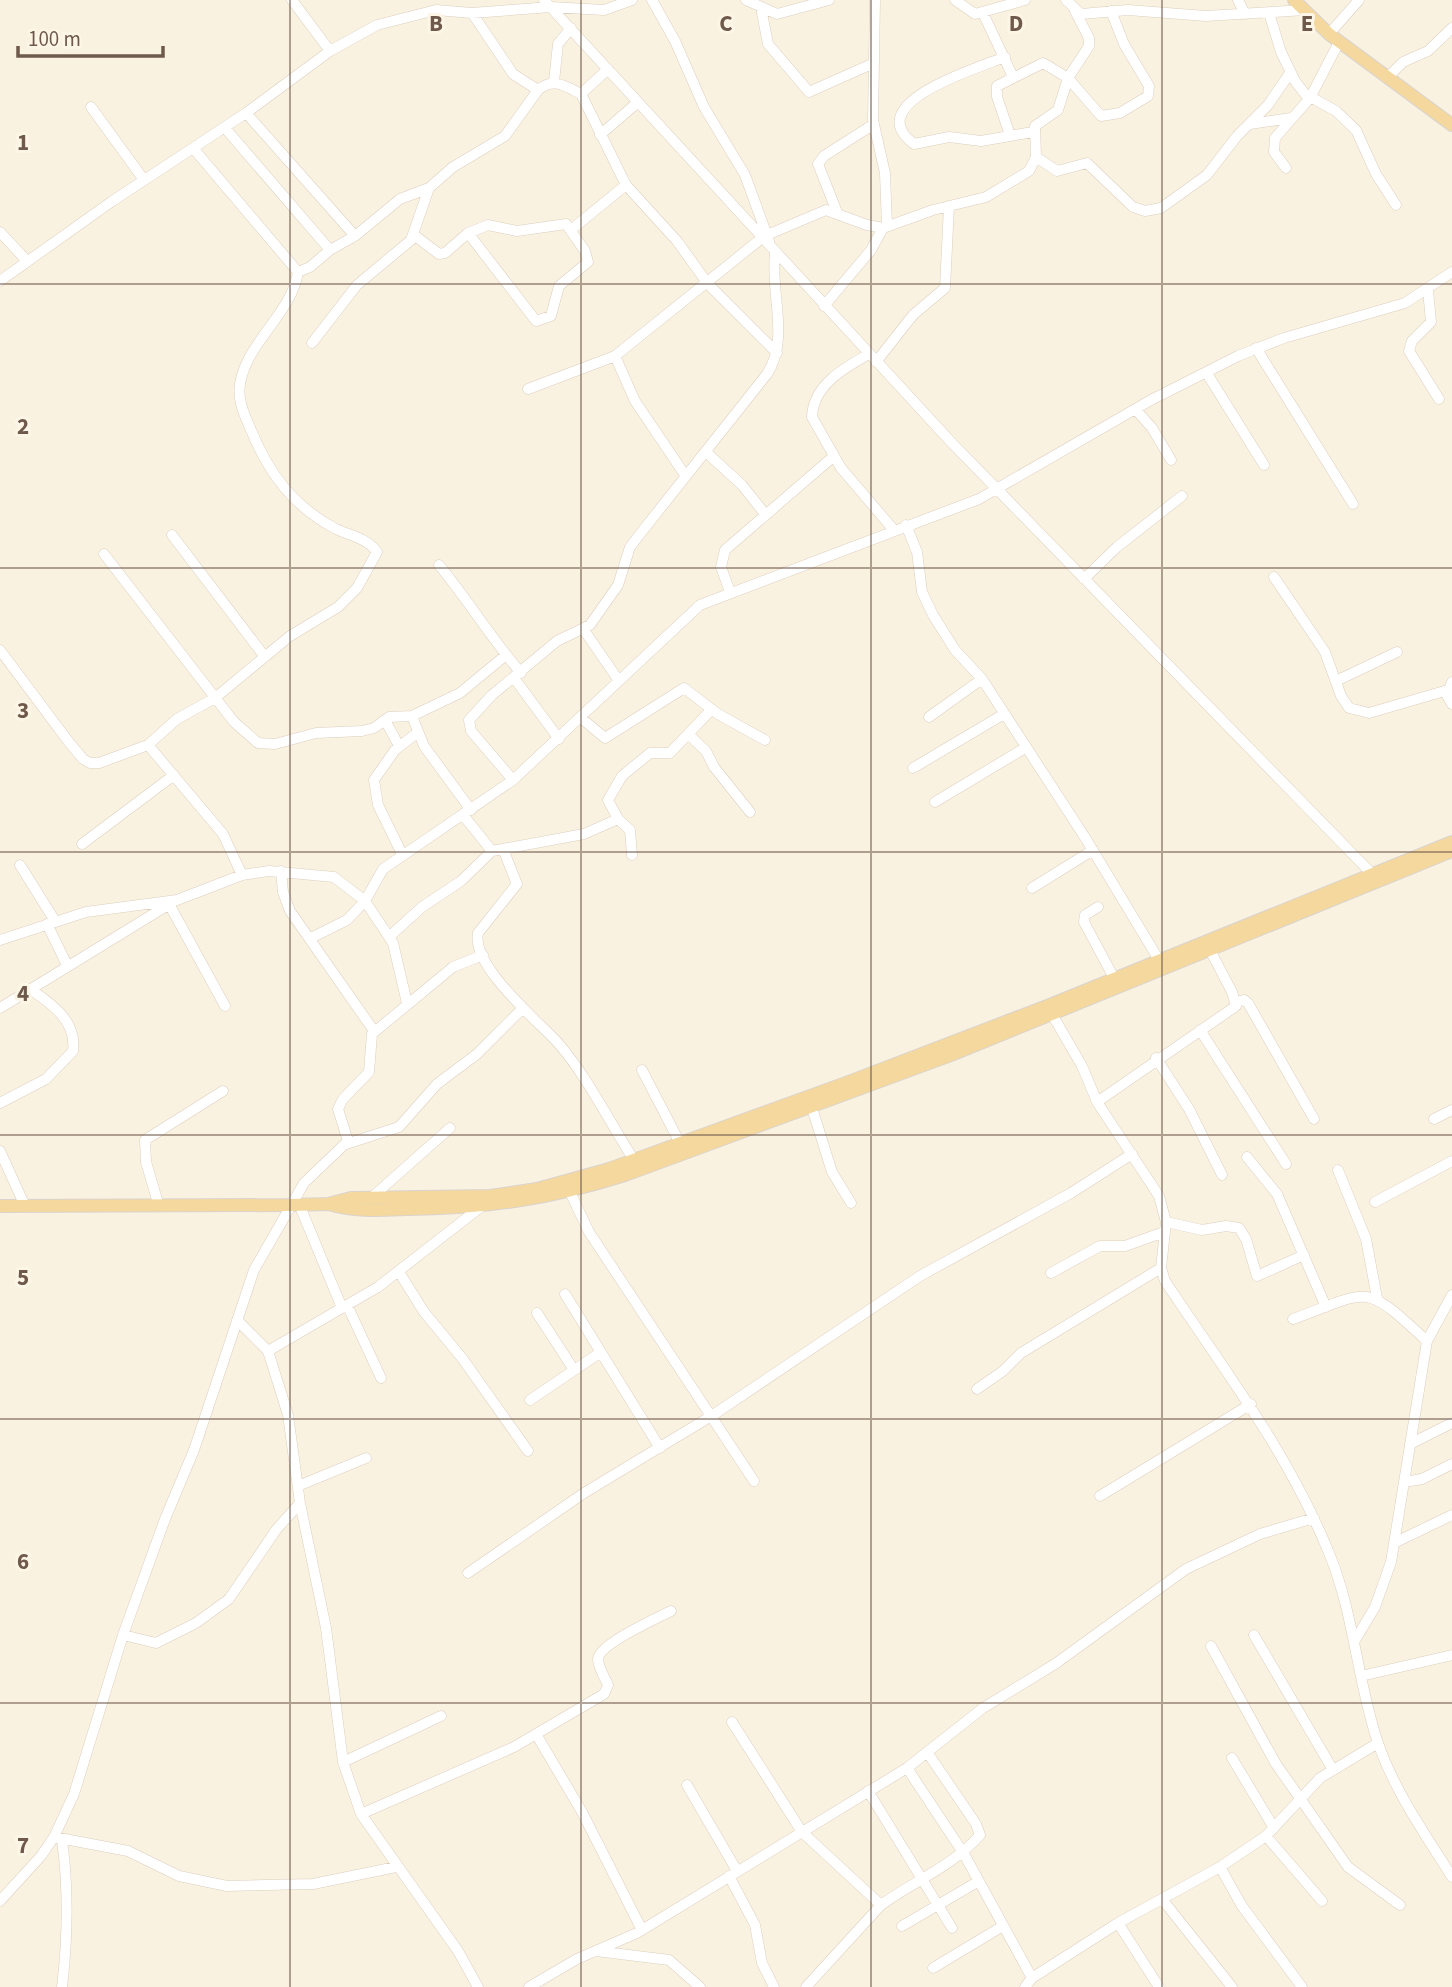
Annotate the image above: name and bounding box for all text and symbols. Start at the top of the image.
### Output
text: B [429,7,443,40]
text: C [719,7,733,40]
text: D [1009,7,1023,40]
text: E [1301,7,1313,40]
scale bar [18,14,163,58]
text: 100 m [28,24,81,54]
text: 1 [17,126,29,159]
text: 2 [17,410,29,443]
text: 3 [17,694,29,727]
text: 4 [17,977,29,1010]
text: 5 [17,1261,29,1294]
text: 6 [17,1545,29,1578]
text: 7 [17,1829,29,1862]

